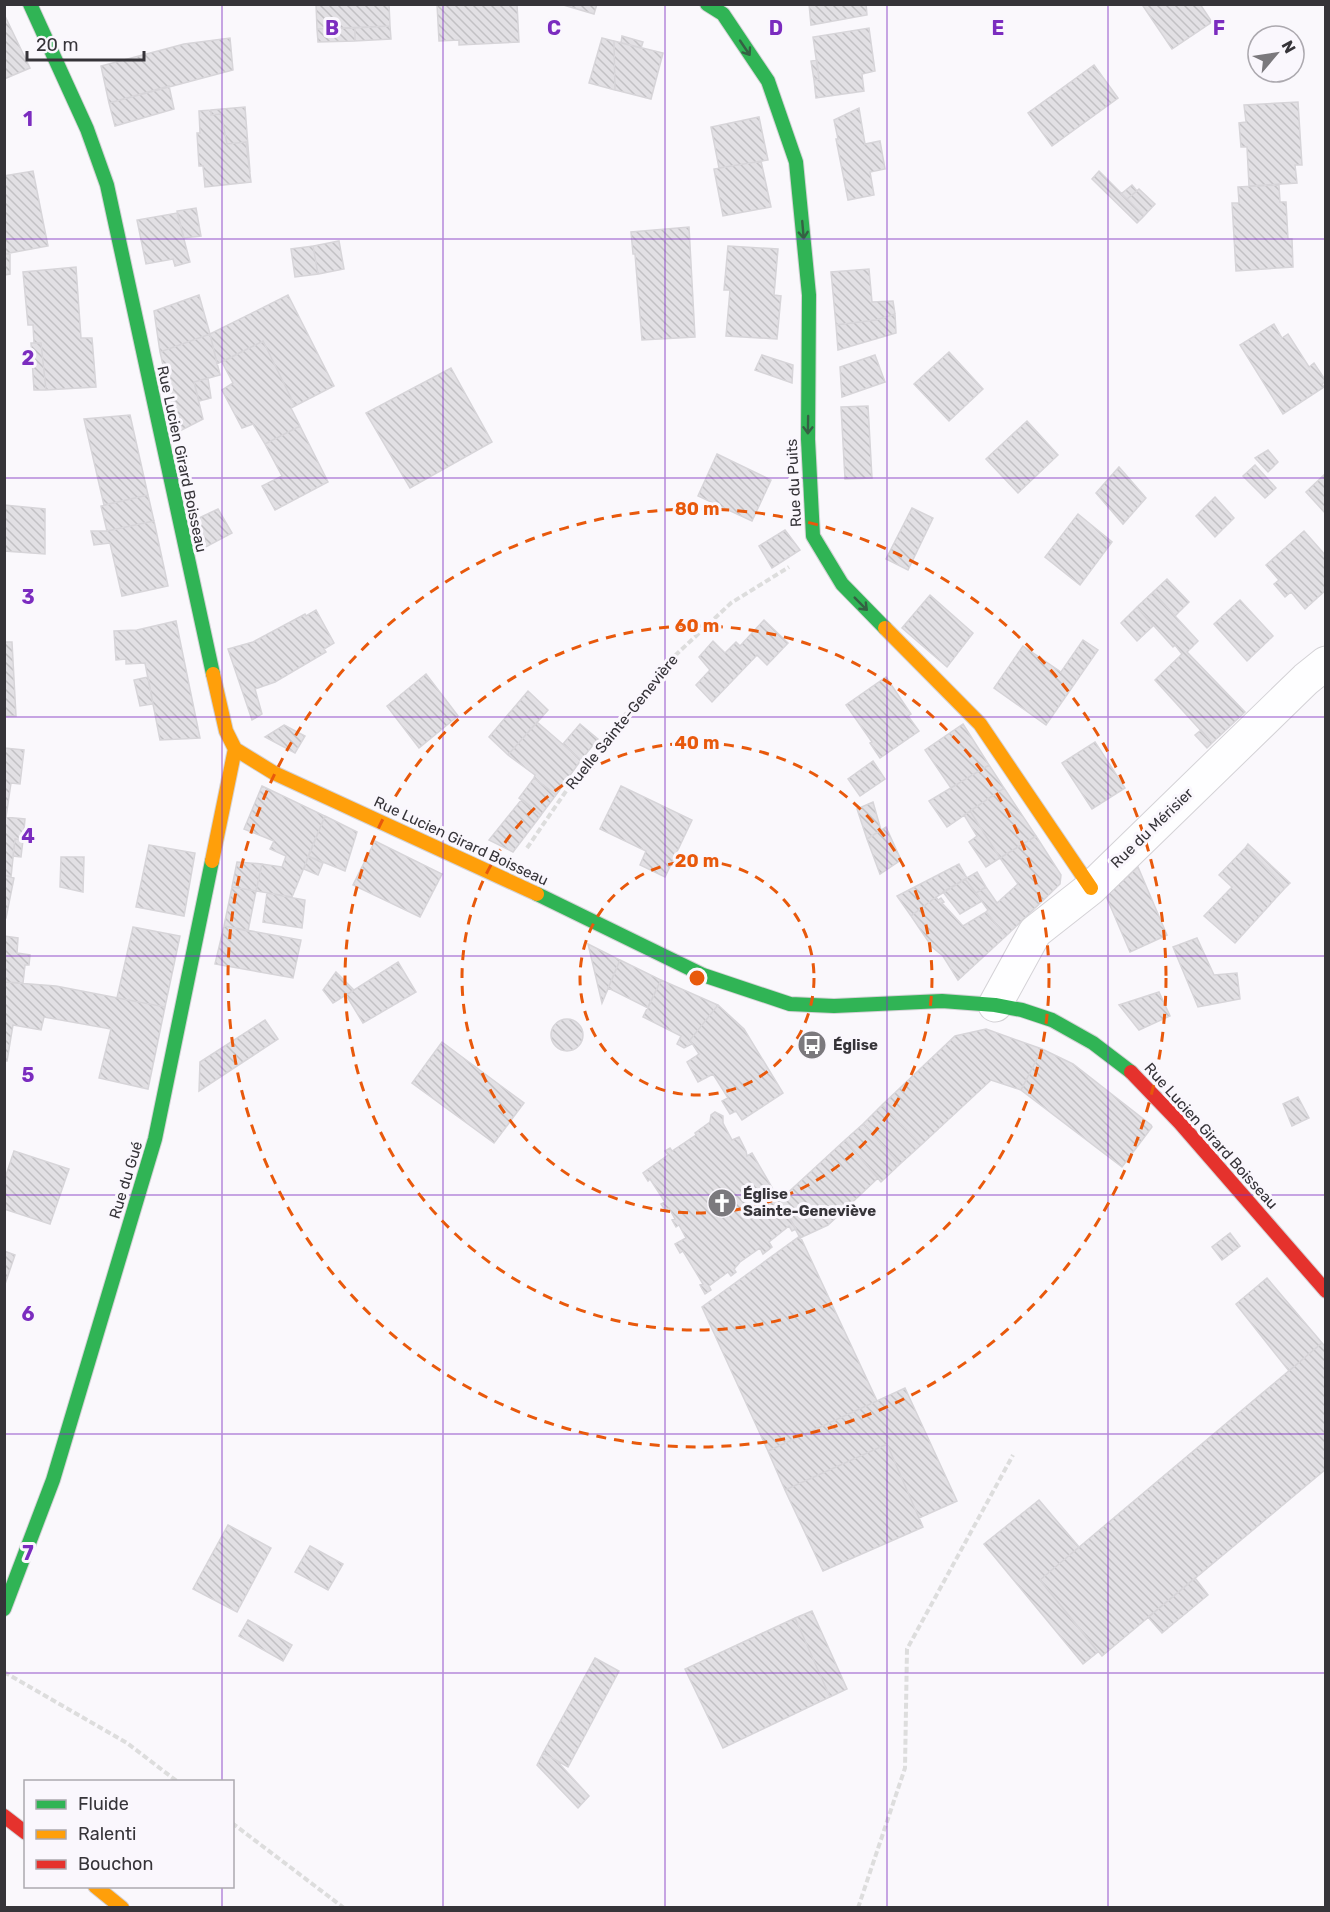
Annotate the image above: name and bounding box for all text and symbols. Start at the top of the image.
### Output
text: B [325,16,339,40]
text: C [547,16,561,40]
text: D [769,16,783,40]
text: E [992,16,1004,40]
text: F [1213,16,1225,40]
scale bar [27,24,144,62]
north arrow [1246,24,1306,84]
text: 20 m [36,34,78,56]
text: N [1278,37,1300,57]
one-way arrow [739,39,751,55]
text: 1 [23,107,33,131]
one-way arrow [798,220,809,240]
text: 2 [22,346,35,370]
street label: Rue Lucien Girard Boisseau [153,364,211,554]
one-way arrow [802,415,814,435]
street label: Rue du Puits [783,438,805,528]
text: 80 m [675,498,719,520]
text: 3 [21,585,35,609]
one-way arrow [854,597,869,611]
text: 60 m [675,615,719,637]
street label: Ruelle Sainte-Genevière [562,651,682,793]
text: 40 m [675,732,719,754]
street label: Rue du Mérisier [1107,784,1197,872]
street label: Rue Lucien Girard Boisseau [371,793,551,889]
text: 4 [21,824,35,848]
text: 20 m [675,850,719,872]
centre of rings [687,968,707,988]
bus stop icon: Église [796,1029,828,1061]
place label: Église [833,1036,878,1054]
street label: Rue Lucien Girard Boisseau [1141,1059,1281,1213]
text: 5 [22,1063,35,1087]
street label: Rue du Gué [106,1139,146,1221]
place label: Église Sainte-Geneviève [743,1185,876,1220]
church icon: Église Sainte-Geneviève [706,1187,738,1219]
text: 6 [21,1302,35,1326]
text: 7 [22,1541,34,1565]
legend [24,1780,234,1888]
text: Fluide [78,1793,129,1815]
text: Ralenti [78,1823,136,1845]
text: Bouchon [78,1853,153,1875]

